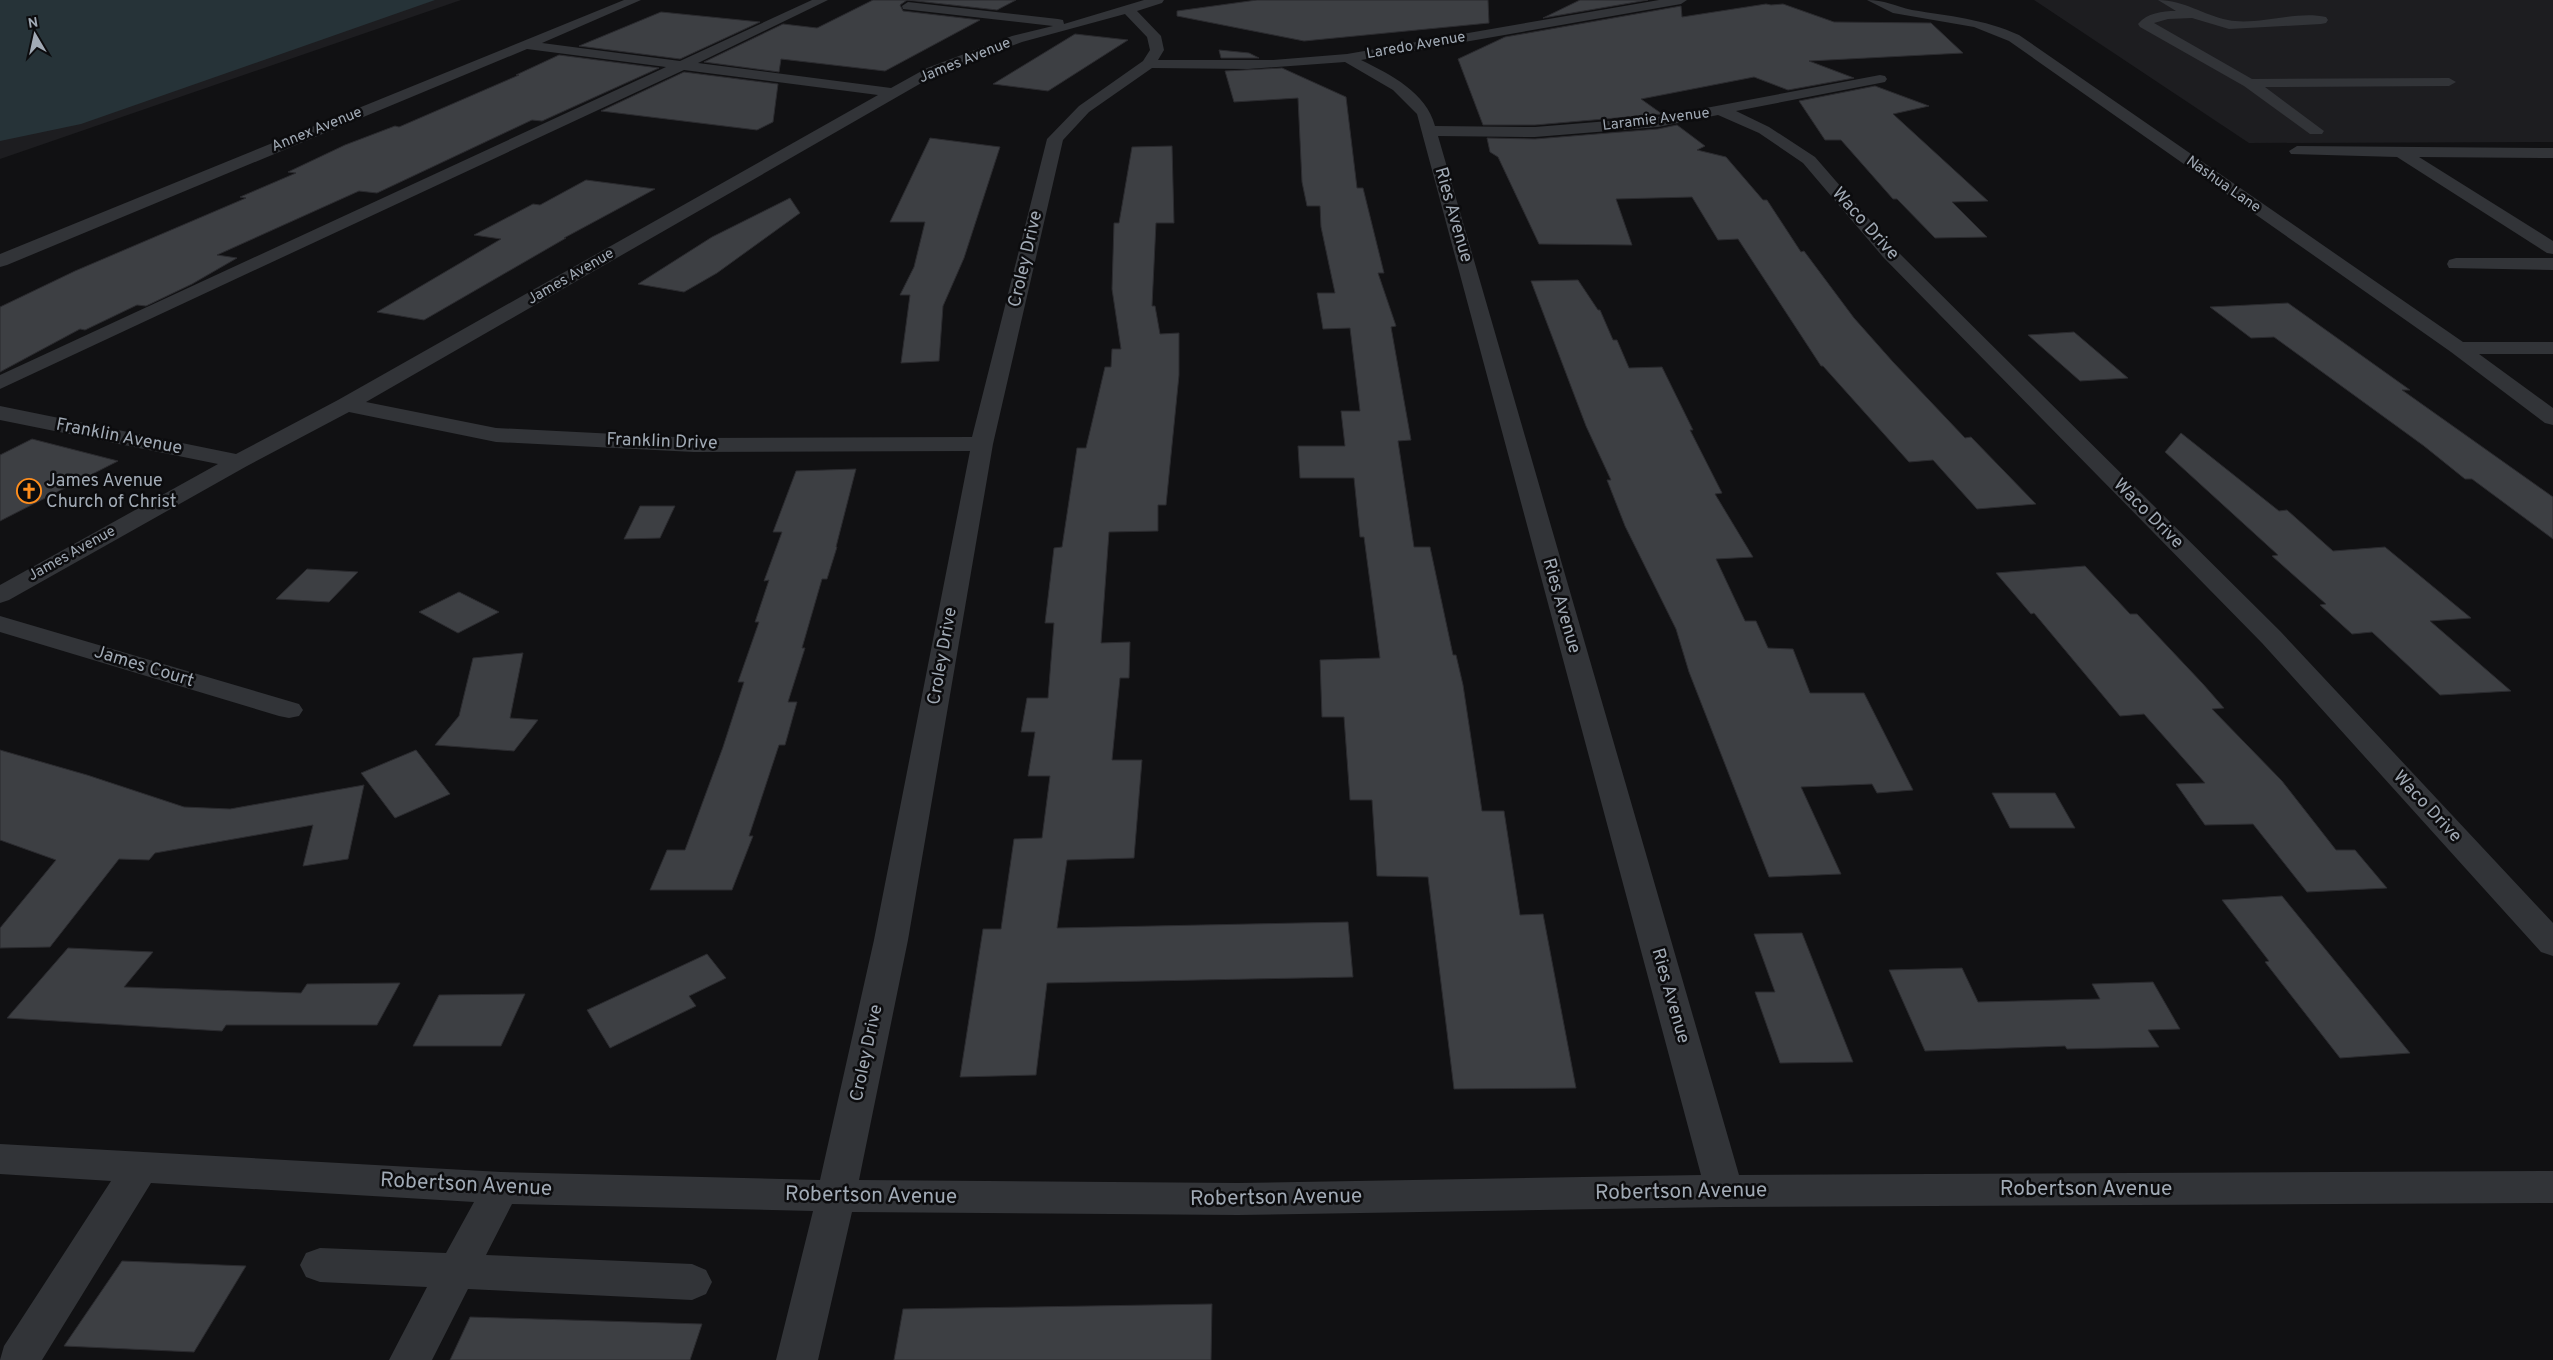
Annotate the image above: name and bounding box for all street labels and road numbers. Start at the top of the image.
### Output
street label: Laredo Avenue [1365,28,1467,64]
street label: James Avenue [916,34,1014,88]
street label: Annex Avenue [269,103,365,157]
street label: Laramie Avenue [1601,104,1711,136]
street label: Nashua Lane [2182,152,2264,218]
street label: Ries Avenue [1428,165,1478,265]
street label: Waco Drive [1826,183,1904,265]
street label: Croley Drive [1004,208,1048,310]
street label: James Avenue [524,244,618,310]
street label: Franklin Avenue [54,414,184,460]
street label: Franklin Drive [606,429,718,455]
street label: Waco Drive [2108,474,2188,554]
street label: James Avenue [25,522,119,586]
street label: Ries Avenue [1536,556,1586,656]
street label: Croley Drive [923,605,963,707]
street label: James Court [91,641,197,693]
street label: Waco Drive [2388,766,2466,848]
street label: Ries Avenue [1645,946,1695,1046]
street label: Croley Drive [845,1002,889,1104]
street label: Robertson Avenue [379,1167,553,1203]
street label: Robertson Avenue [2000,1176,2172,1203]
street label: Robertson Avenue [1595,1177,1767,1207]
street label: Robertson Avenue [785,1181,957,1211]
street label: Robertson Avenue [1190,1183,1362,1213]

